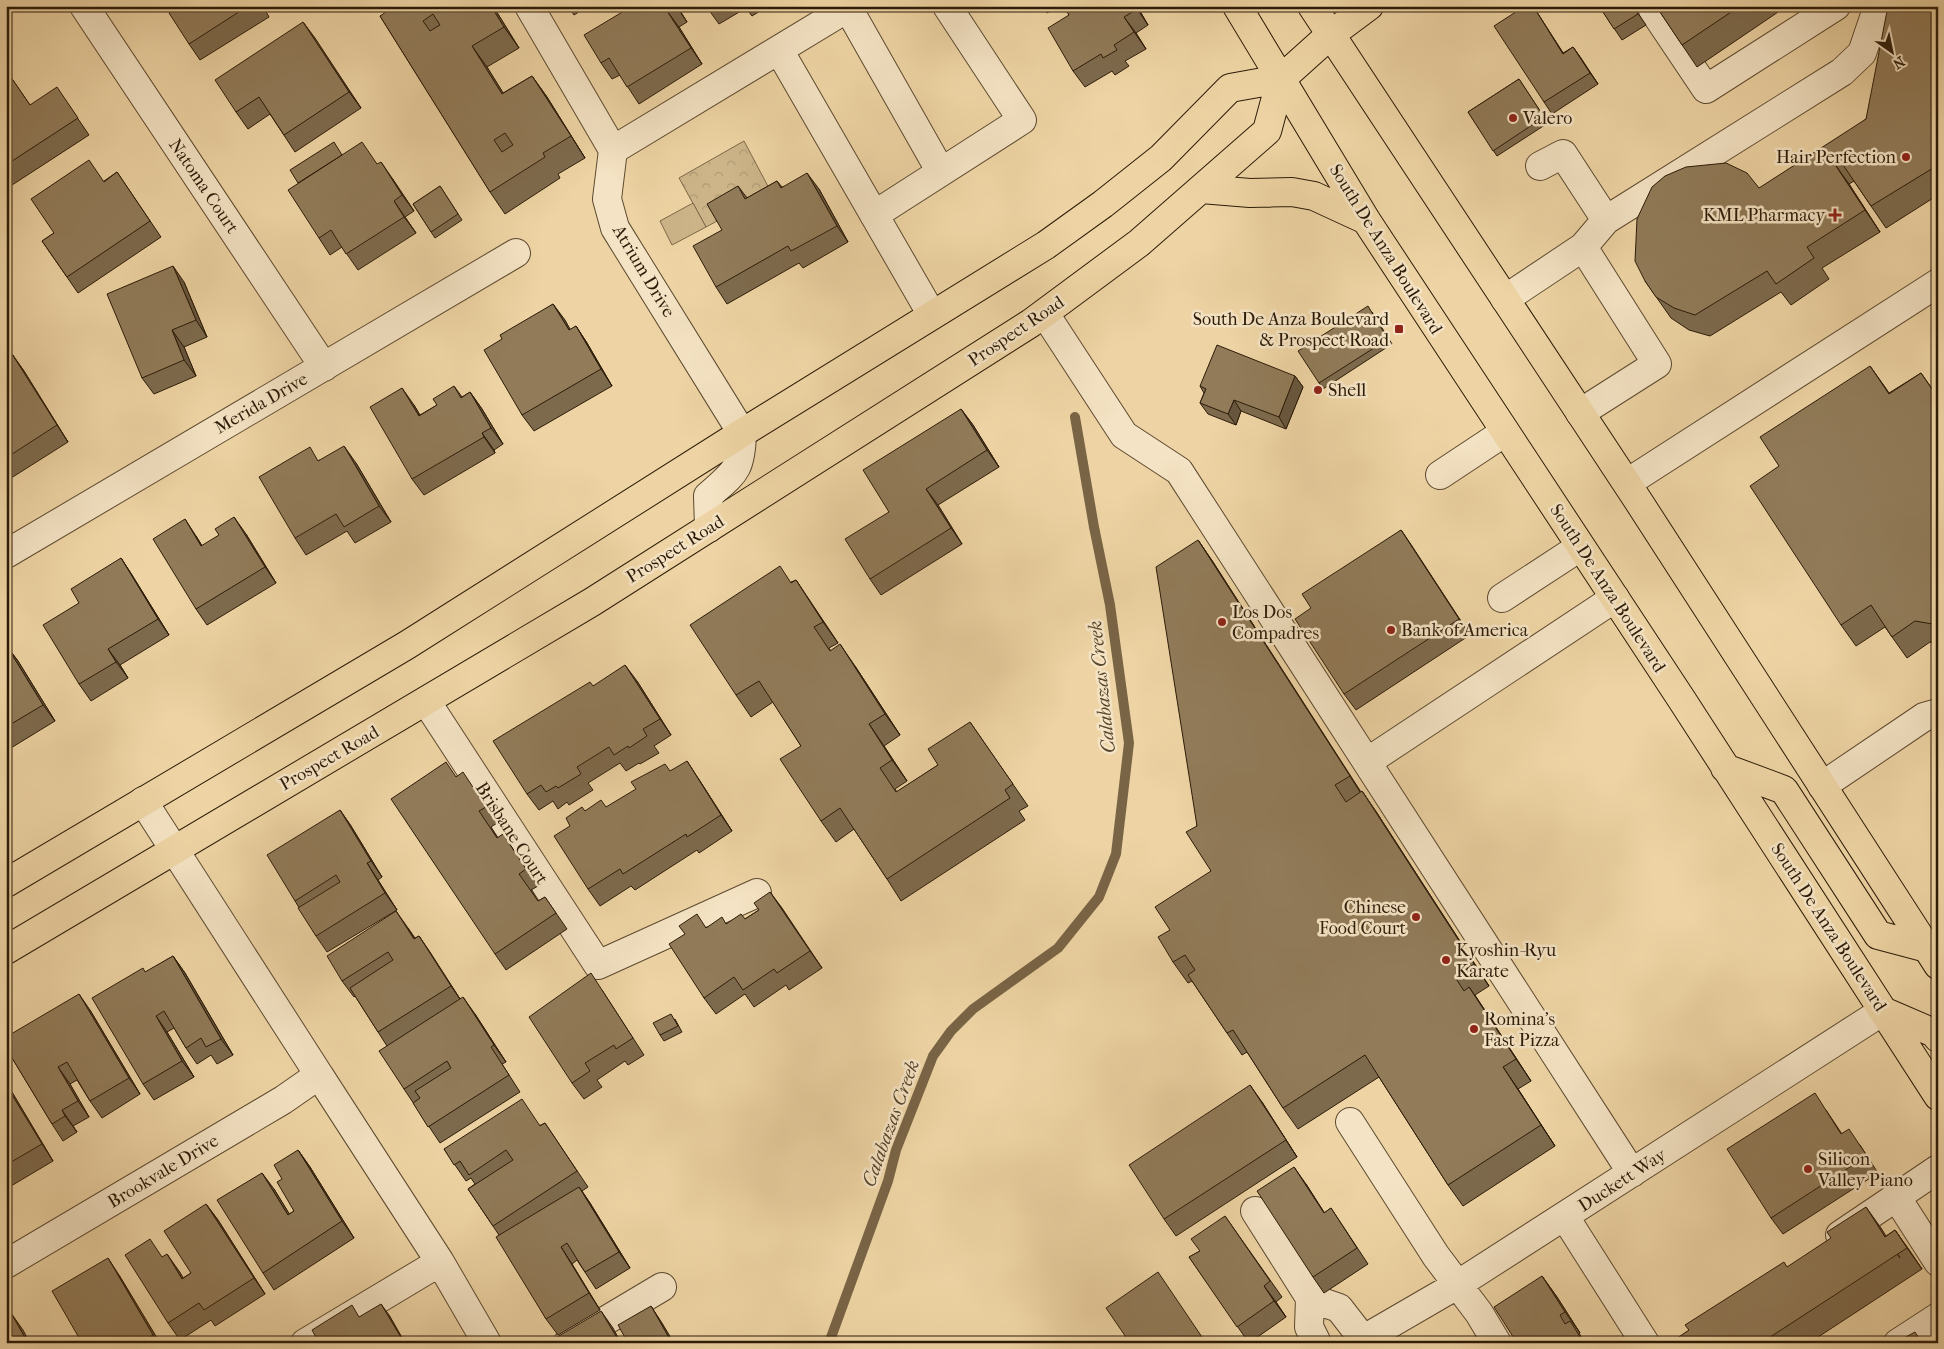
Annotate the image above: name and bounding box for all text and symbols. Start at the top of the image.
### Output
north arrow [1866,28,1916,78]
text: N [1889,52,1908,73]
place label: Valero [1522,108,1572,129]
marker: Valero [1507,112,1519,124]
street label: Natoma Court [164,135,243,238]
place label: Hair Perfection [1776,147,1897,168]
marker: Hair Perfection [1900,151,1912,163]
street label: South De Anza Boulevard [1325,160,1447,338]
place label: KML Pharmacy [1703,205,1826,226]
marker: KML Pharmacy [1829,209,1841,221]
street label: Atrium Drive [607,221,679,321]
street label: Prospect Road [964,292,1068,371]
place label: South De Anza Boulevard & Prospect Road [1193,309,1389,351]
marker: South De Anza Boulevard & Prospect Road [1393,323,1405,335]
street label: Merida Drive [211,368,312,439]
place label: Shell [1328,380,1366,401]
marker: Shell [1312,384,1324,396]
street label: South De Anza Boulevard [1545,500,1670,676]
street label: Prospect Road [623,511,728,588]
place label: Los Dos Compadres [1232,602,1319,644]
marker: Los Dos Compadres [1216,616,1228,628]
water label: Calabazas Creek [1084,620,1120,754]
place label: Bank of America [1401,620,1529,641]
marker: Bank of America [1385,624,1397,636]
street label: Prospect Road [276,721,383,795]
street label: Brisbane Court [471,778,553,889]
street label: South De Anza Boulevard [1766,839,1891,1015]
place label: Chinese Food Court [1319,897,1407,939]
marker: Chinese Food Court [1410,911,1422,923]
place label: Kyoshin-Ryu Karate [1456,940,1556,982]
marker: Kyoshin-Ryu Karate [1440,954,1452,966]
place label: Romina's Fast Pizza [1484,1009,1560,1051]
marker: Romina's Fast Pizza [1468,1023,1480,1035]
water label: Calabazas Creek [858,1057,924,1190]
street label: Brookvale Drive [104,1130,222,1213]
street label: Duckett Way [1574,1143,1671,1217]
place label: Silicon Valley Piano [1817,1149,1913,1191]
marker: Silicon Valley Piano [1802,1163,1814,1175]

